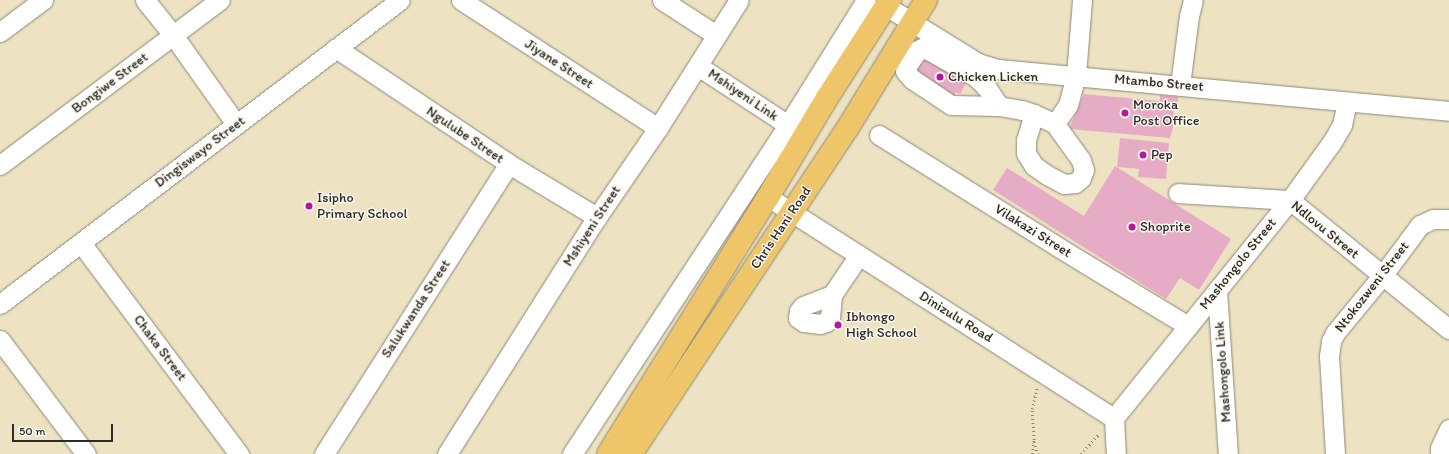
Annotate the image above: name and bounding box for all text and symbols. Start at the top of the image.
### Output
street label: Jiyane Street [522,36,596,92]
street label: Bongiwe Street [69,49,151,117]
street label: Mshiyeni Link [704,65,782,125]
place label: Chicken Licken [948,69,1038,85]
street label: Mtambo Street [1114,71,1204,95]
marker: Chicken Licken [935,72,945,82]
place label: Moroka Post Office [1133,97,1200,130]
street label: Ngulube Street [423,103,507,167]
marker: Moroka Post Office [1120,108,1130,118]
street label: Dingiswayo Street [152,113,248,191]
place label: Pep [1151,147,1173,163]
marker: Pep [1138,150,1148,160]
street label: Mshiyeni Street [560,182,624,270]
street label: Chris Hani Road [747,183,815,273]
place label: Isipho Primary School [317,190,407,222]
street label: Ndlovu Street [1288,197,1362,263]
marker: Isipho Primary School [304,201,314,211]
street label: Vilakazi Street [992,201,1074,261]
street label: Mashongolo Street [1196,215,1280,313]
place label: Shoprite [1140,219,1191,235]
marker: Shoprite [1127,222,1137,232]
street label: Ntokozweni Street [1331,238,1413,336]
street label: Salukwanda Street [378,257,454,361]
street label: Dinizulu Road [916,288,996,346]
place label: Ibhongo High School [846,309,917,342]
street label: Chaka Street [130,312,190,384]
marker: Ibhongo High School [833,320,843,330]
street label: Mashongolo Link [1211,321,1235,423]
scale bar [14,416,115,442]
text: 50 m [19,424,45,438]

